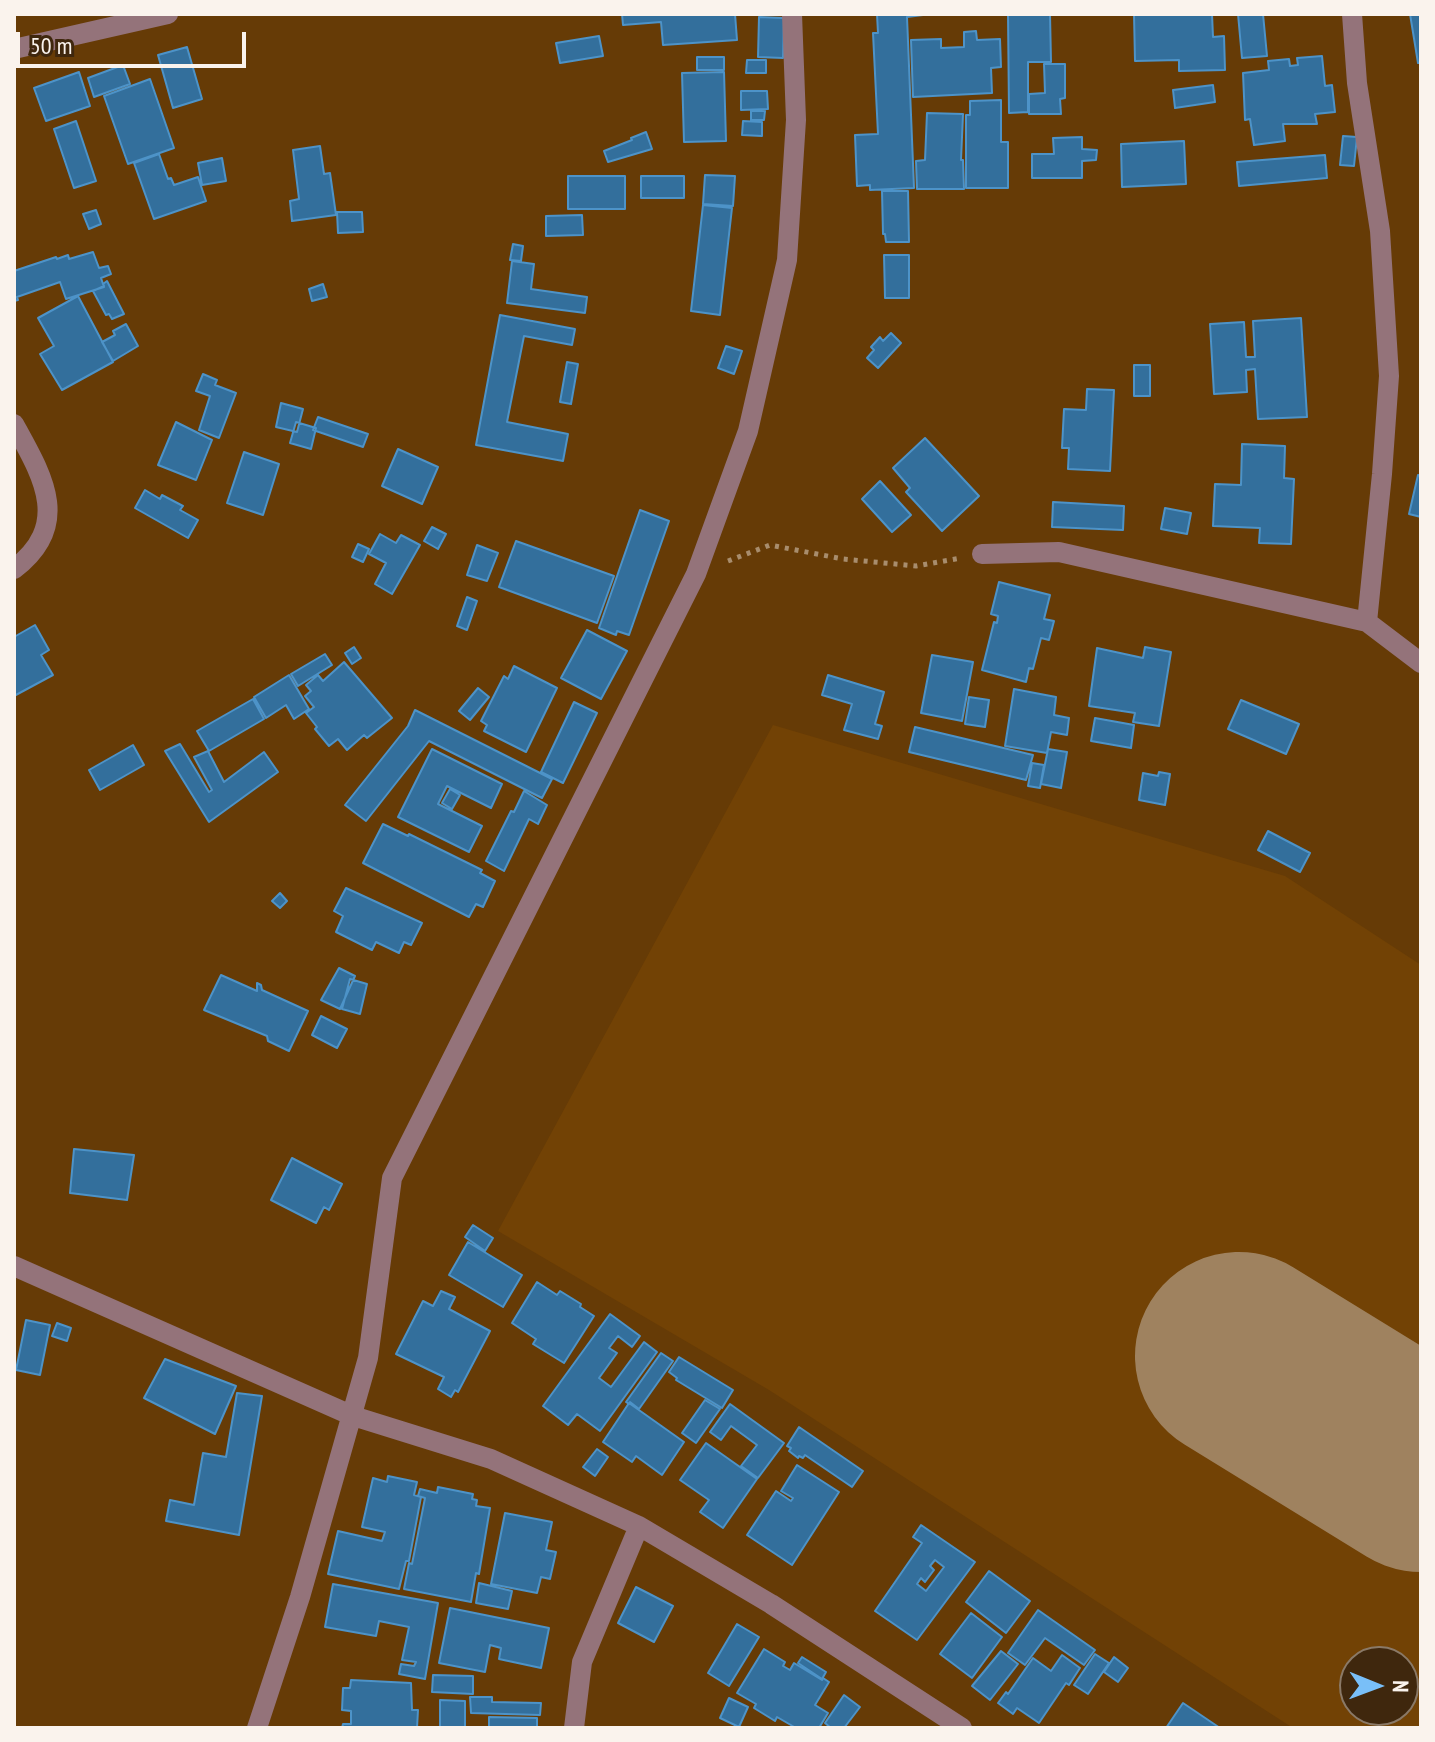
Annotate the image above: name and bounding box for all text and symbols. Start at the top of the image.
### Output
scale bar [20,16,250,66]
text: 50 m [30,30,72,61]
north arrow [1339,1646,1419,1726]
text: N [1387,1680,1415,1693]

